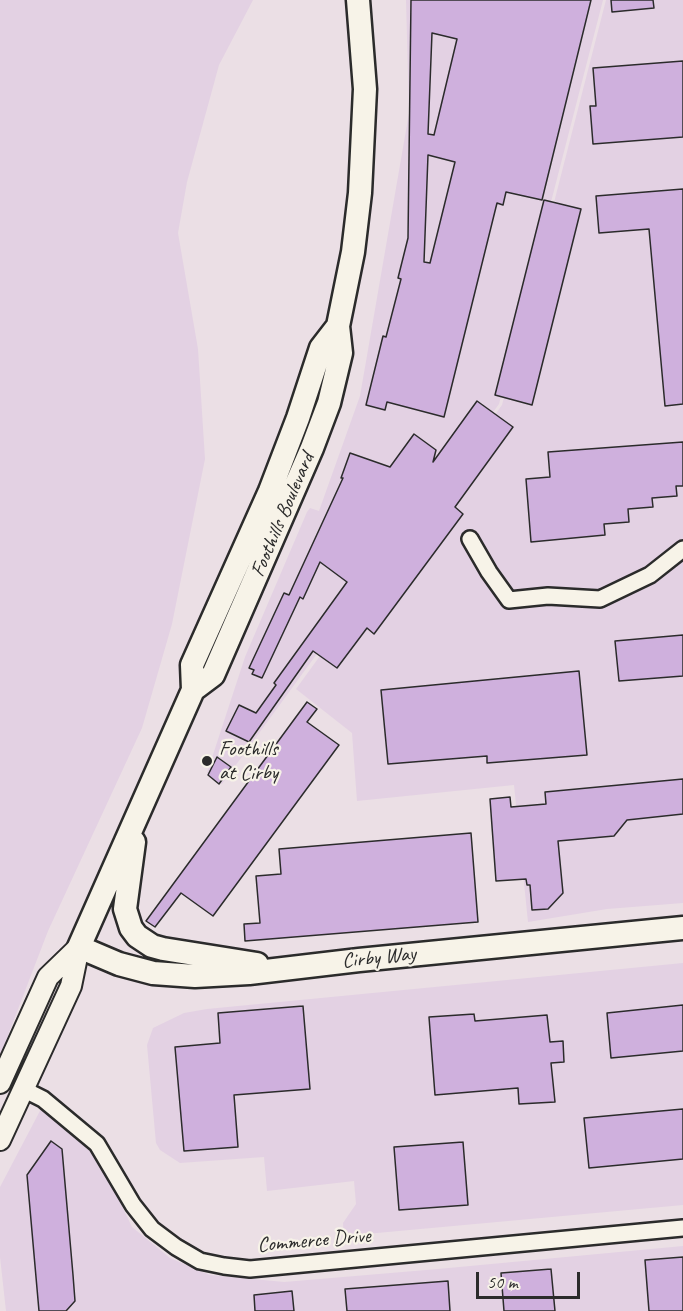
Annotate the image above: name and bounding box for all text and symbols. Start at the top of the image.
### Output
street label: Foothills Boulevard [246,449,320,581]
place label: Foothills at Cirby [219,736,278,786]
marker: Foothills at Cirby [200,754,214,768]
street label: Cirby Way [341,942,417,974]
street label: Commerce Drive [256,1224,372,1258]
scale bar [479,1260,582,1298]
text: 50 m [487,1271,518,1293]

